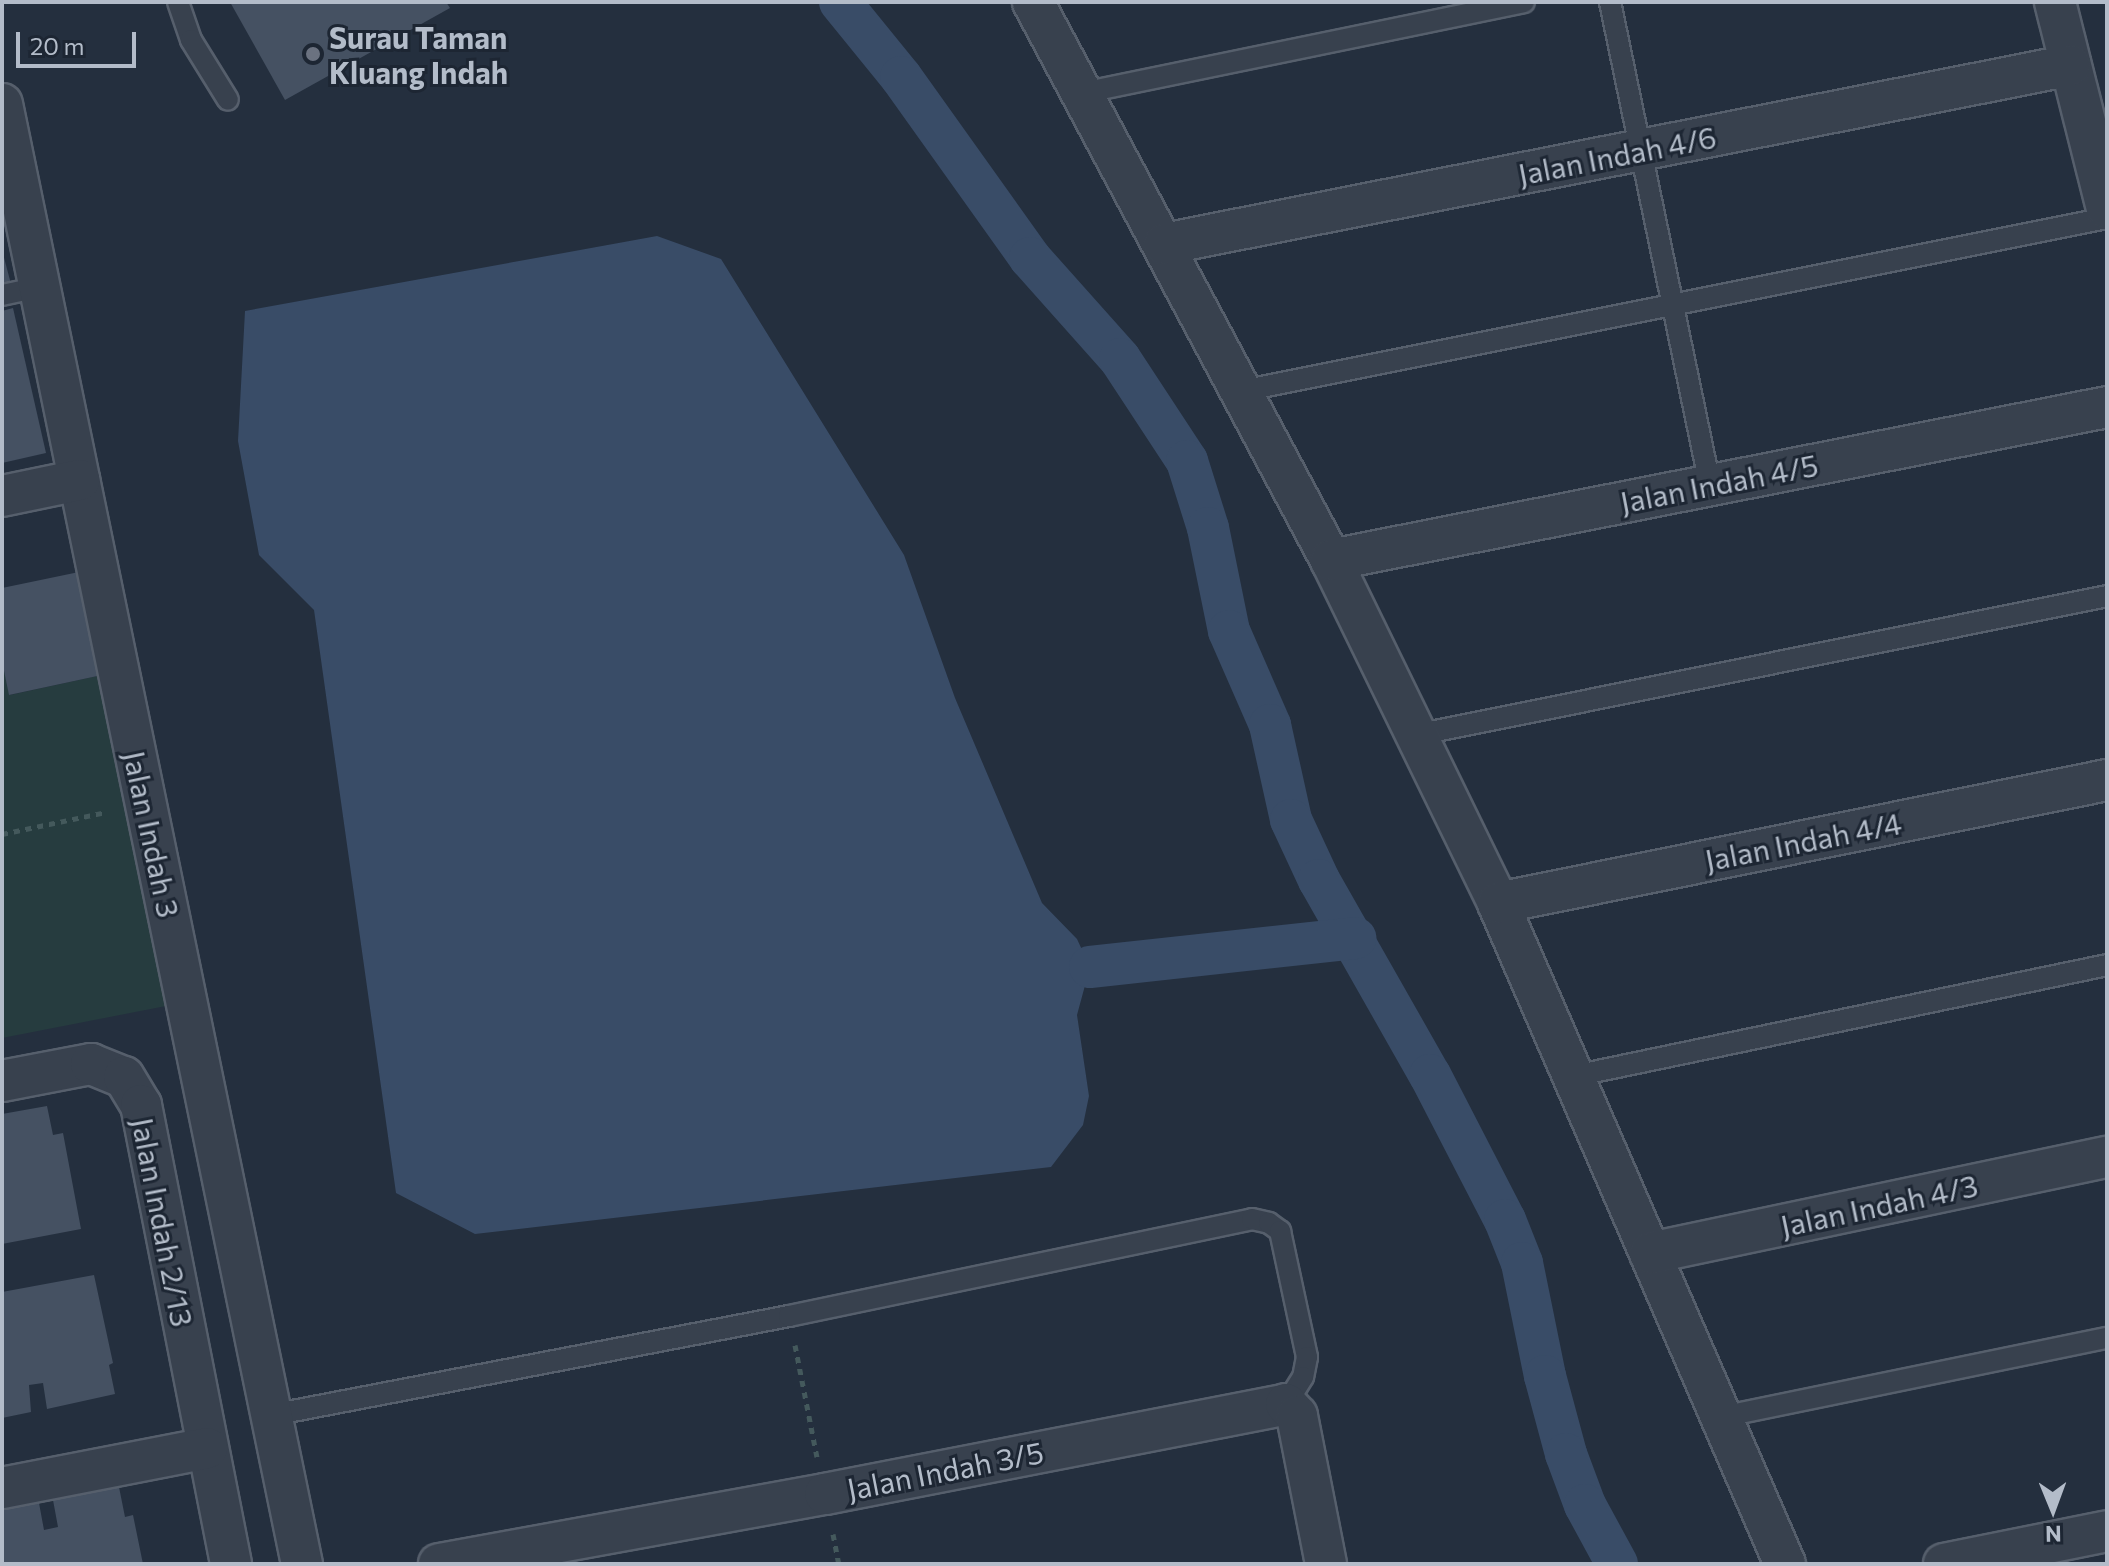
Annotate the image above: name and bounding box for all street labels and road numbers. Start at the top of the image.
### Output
street label: Jalan Indah 4/6 [1515,118,1719,192]
street label: Jalan Indah 4/5 [1617,446,1821,520]
street label: Jalan Indah 3 [117,747,187,921]
street label: Jalan Indah 4/4 [1702,804,1904,878]
street label: Jalan Indah 2/13 [125,1114,201,1330]
street label: Jalan Indah 4/3 [1777,1167,1981,1243]
street label: Jalan Indah 3/5 [844,1433,1046,1507]

